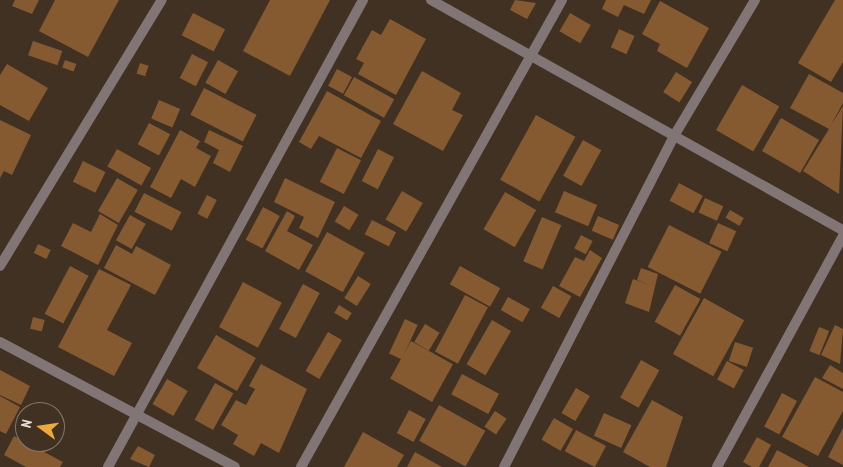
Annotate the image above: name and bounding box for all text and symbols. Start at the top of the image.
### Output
north arrow [15,402,65,452]
text: N [17,418,36,429]

